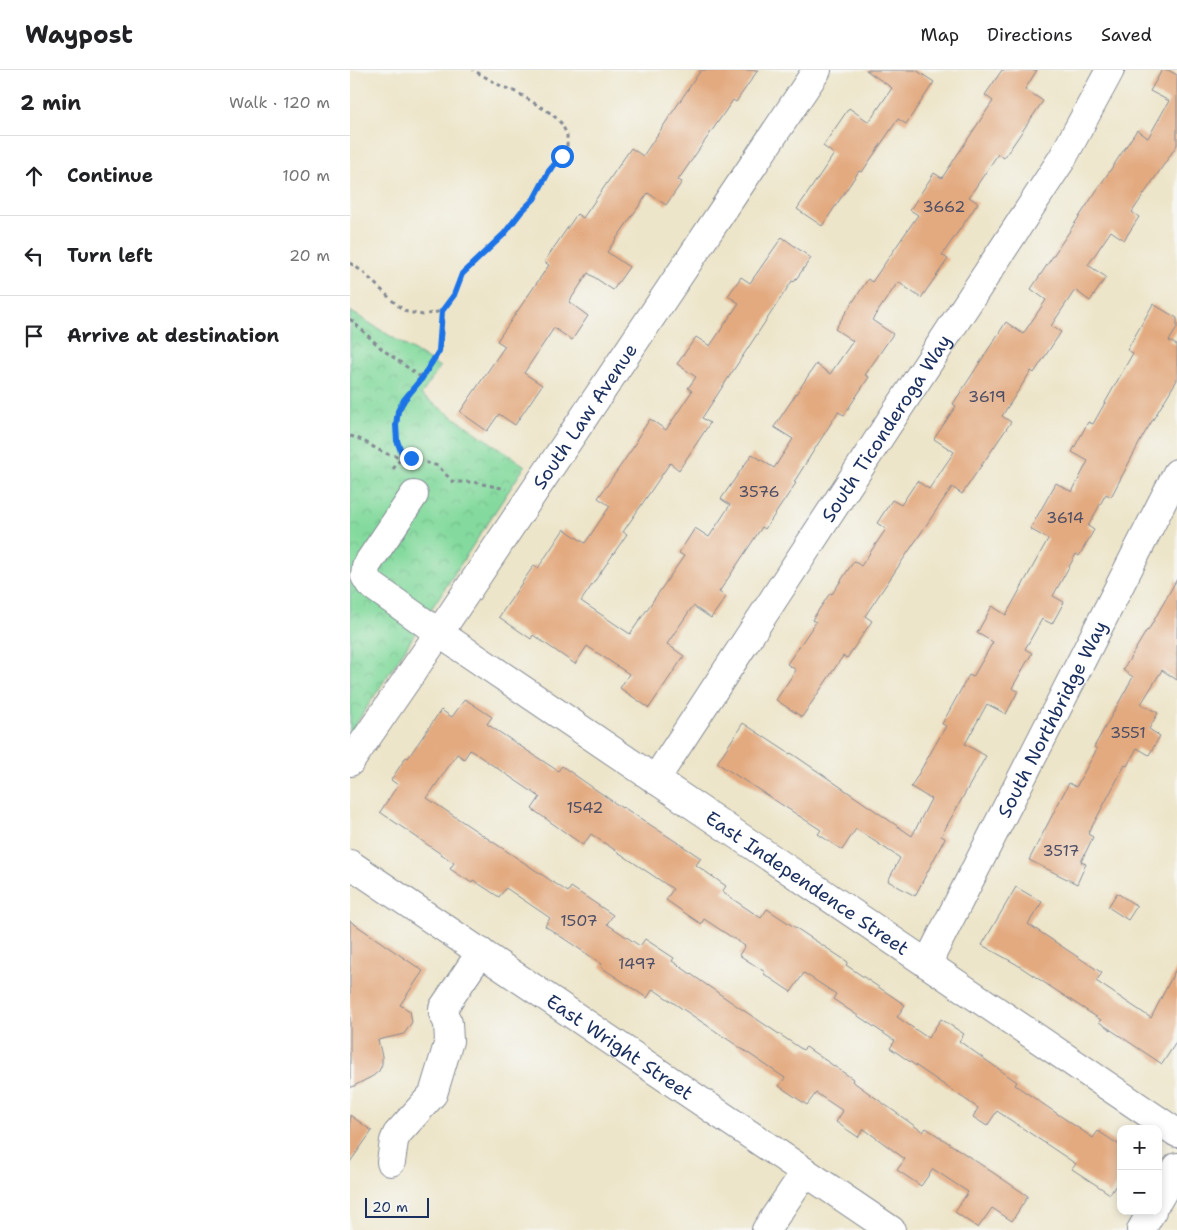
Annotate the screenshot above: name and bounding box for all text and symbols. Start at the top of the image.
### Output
text: Waypost [25,19,133,51]
text: Map [921,23,959,47]
text: Directions [987,23,1073,47]
text: Saved [1101,23,1152,47]
text: 2 min [20,89,81,117]
text: Walk · 120 m [229,92,330,113]
route start [551,145,574,168]
icon: ahead [20,162,48,190]
text: Continue [67,163,153,188]
text: 100 m [282,165,330,186]
house number: 3662 [923,196,965,217]
icon: left [20,242,48,270]
text: Turn left [67,243,153,268]
text: 20 m [289,245,330,266]
icon: arrive [20,322,48,350]
text: Arrive at destination [67,323,279,348]
street label: South Ticonderoga Way [815,329,956,527]
street label: South Law Avenue [527,338,643,494]
house number: 3619 [968,386,1006,407]
route end [400,447,423,470]
house number: 3576 [738,481,780,502]
house number: 3614 [1046,507,1084,528]
street label: South Northbridge Way [991,616,1112,822]
house number: 3551 [1110,722,1146,743]
house number: 1542 [566,797,604,818]
street label: East Independence Street [701,805,914,961]
house number: 3517 [1043,840,1079,861]
house number: 1507 [560,910,598,931]
house number: 1497 [618,953,656,974]
street label: East Wright Street [542,988,698,1105]
map controls [1117,1125,1162,1215]
button: + [1117,1125,1162,1170]
button: − [1117,1170,1162,1215]
scale bar [365,1195,429,1218]
text: 20 m [372,1198,408,1216]

